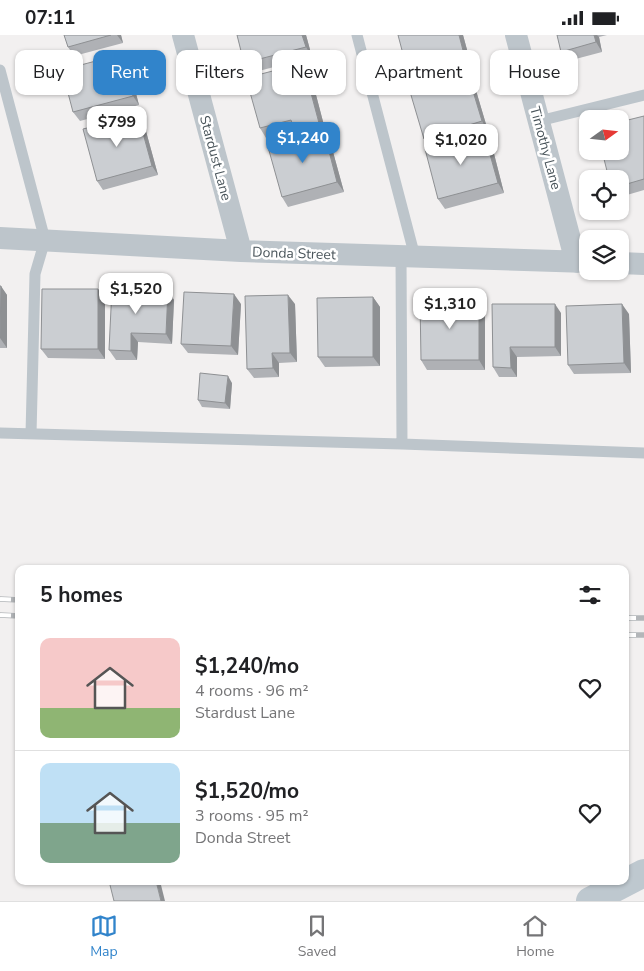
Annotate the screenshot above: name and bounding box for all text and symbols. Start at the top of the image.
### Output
text: 07:11 [25,5,75,31]
chip: Buy [15,50,83,95]
chip: Rent [93,50,166,95]
chip: Filters [176,50,262,95]
chip: New [272,50,346,95]
chip: Apartment [356,50,480,95]
chip: House [490,50,578,95]
street label: Timothy Lane [525,104,566,192]
pin: $799 [87,105,147,148]
north arrow [579,110,629,160]
map controls [579,110,629,280]
text: $799 [98,111,136,133]
street label: Stardust Lane [195,113,236,203]
pin: $1,240 [262,121,344,164]
pin: $1,020 [420,123,502,166]
text: $1,240 [277,127,329,149]
text: $1,020 [435,129,487,151]
button: locate [579,170,629,220]
button: layers [579,230,629,280]
street label: Donda Street [252,243,336,264]
pin: $1,520 [95,273,177,315]
text: $1,520 [110,278,162,300]
pin: $1,310 [409,287,491,330]
text: $1,310 [424,293,476,315]
text: 5 homes [40,581,123,609]
icon: filters [576,581,604,609]
text: $1,240/mo [195,652,299,680]
icon: home [80,658,140,718]
icon: heart [576,674,604,702]
text: 4 rooms · 96 m² [195,680,308,702]
text: Stardust Lane [195,702,295,724]
text: $1,520/mo [195,777,299,805]
icon: home [80,783,140,843]
icon: heart [576,799,604,827]
text: 3 rooms · 95 m² [195,805,308,827]
text: Donda Street [195,827,290,849]
tab: Map [90,912,118,961]
tab: Saved [298,912,336,961]
tab: Home [516,912,554,961]

